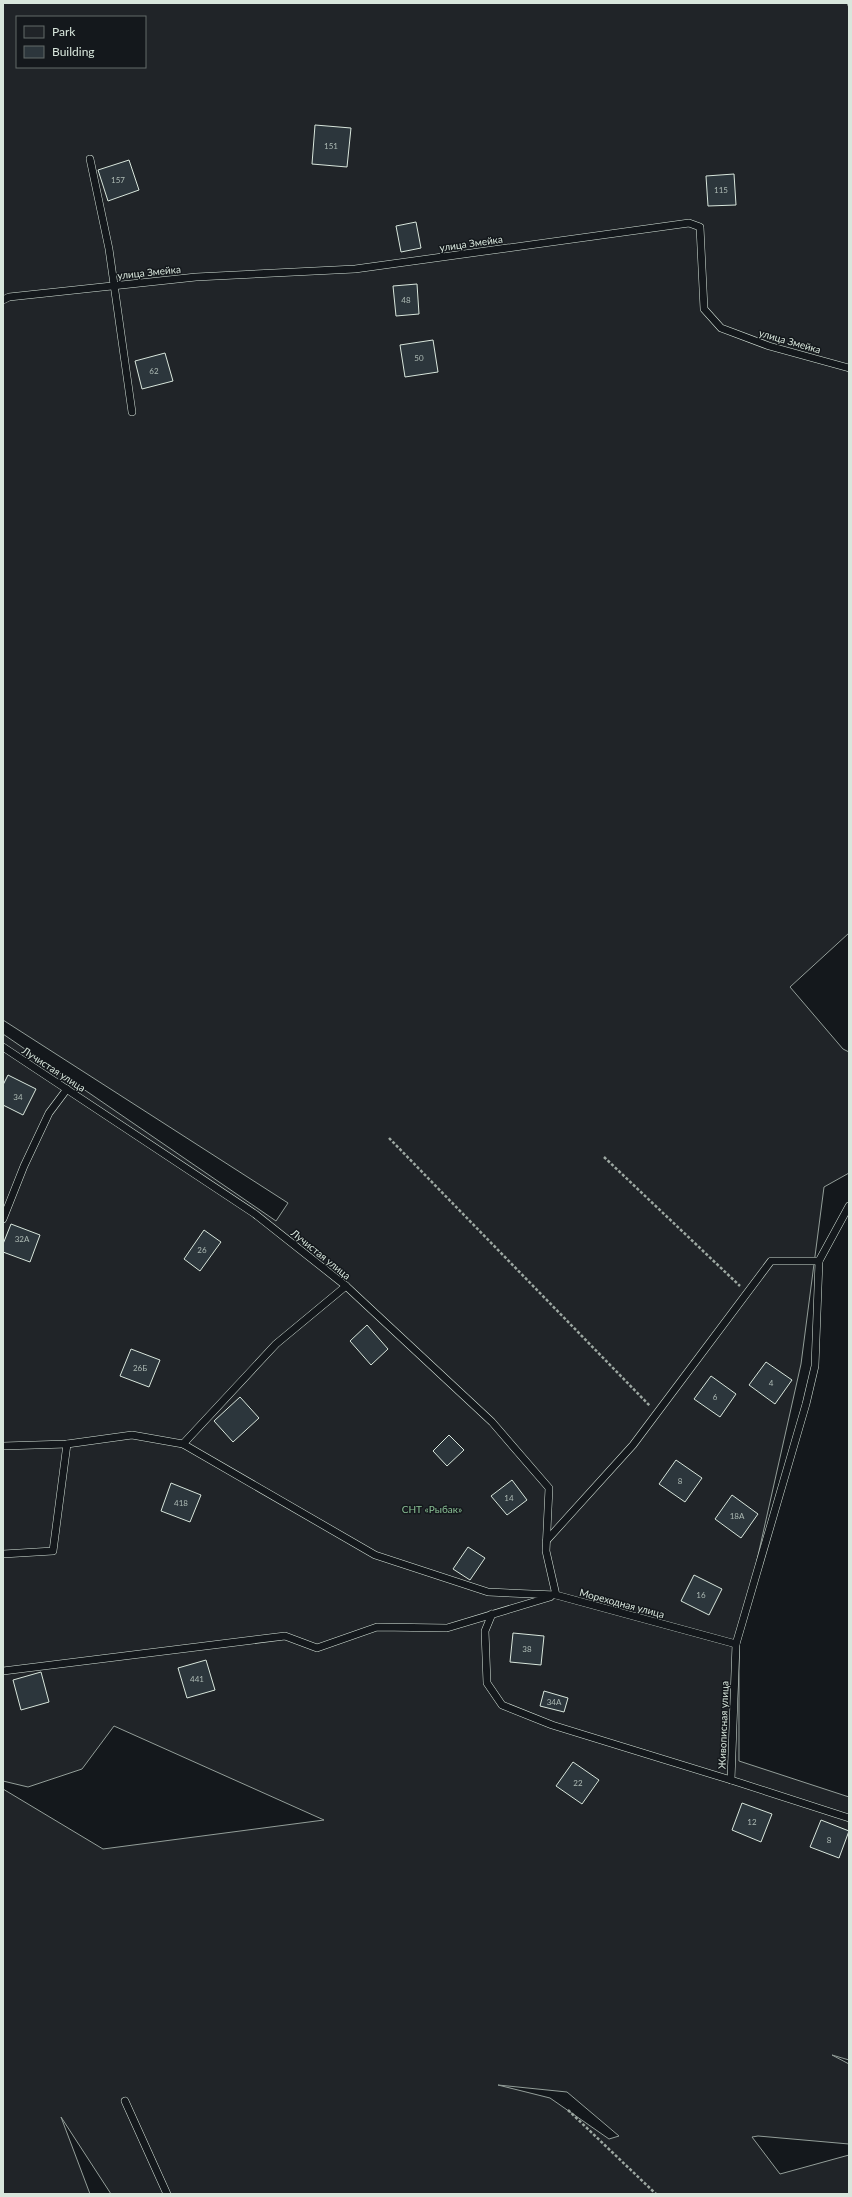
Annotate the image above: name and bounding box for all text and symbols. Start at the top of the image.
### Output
legend [16,16,146,68]
text: Park [52,24,76,39]
text: Building [52,44,95,59]
house number: 151 [324,141,338,151]
house number: 157 [111,175,125,185]
house number: 115 [714,185,728,195]
street label: улица Змейка [439,233,503,253]
street label: улица Змейка [117,263,181,281]
house number: 48 [401,295,411,305]
street label: улица Змейка [758,326,822,356]
house number: 50 [414,353,424,363]
house number: 62 [149,366,159,376]
street label: Лучистая улица [19,1044,88,1094]
house number: 34 [13,1092,23,1102]
street label: Лучистая улица [288,1226,353,1282]
house number: 32А [15,1234,30,1244]
house number: 26 [197,1245,207,1255]
house number: 26Б [133,1363,147,1373]
house number: 4 [769,1378,774,1388]
house number: 6 [713,1392,718,1402]
house number: 8 [678,1476,683,1486]
house number: 14 [504,1493,514,1503]
house number: 418 [174,1498,188,1508]
park label: СНТ «Рыбак» [402,1503,462,1515]
house number: 18А [730,1511,745,1521]
street label: Мореходная улица [578,1586,666,1620]
house number: 16 [696,1590,706,1600]
house number: 38 [522,1644,532,1654]
house number: 441 [190,1674,204,1684]
street label: Живописная улица [715,1681,731,1769]
house number: 34А [547,1697,562,1707]
house number: 22 [573,1778,583,1788]
house number: 12 [747,1817,757,1827]
house number: 8 [827,1835,832,1845]

